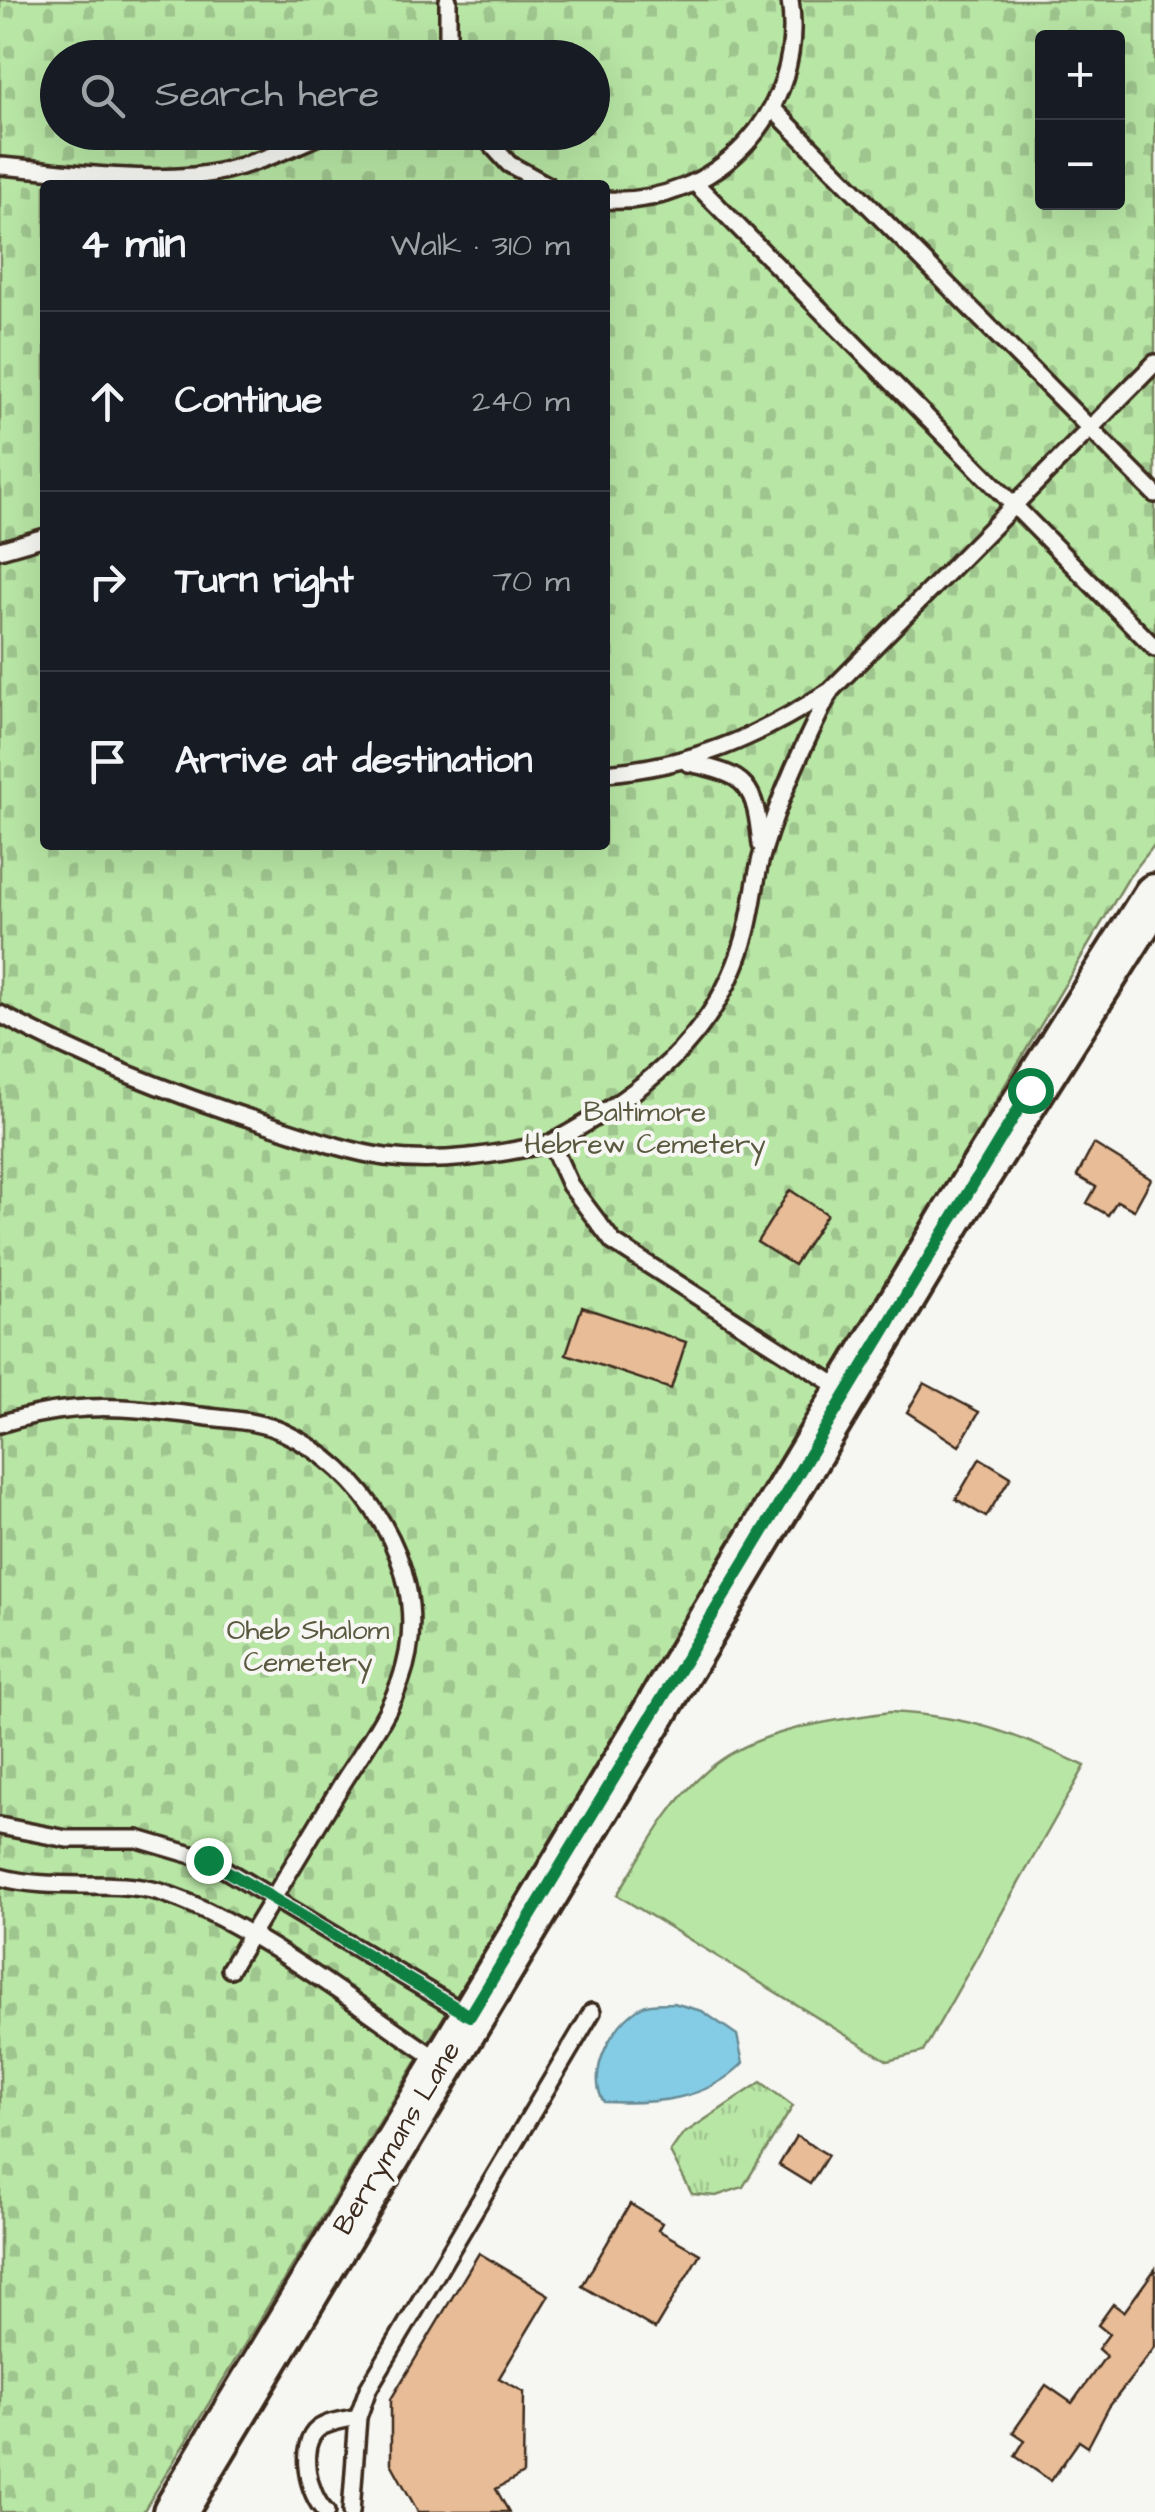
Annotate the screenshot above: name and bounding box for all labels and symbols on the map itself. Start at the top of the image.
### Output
route start [1008,1068,1054,1114]
park label: Baltimore Hebrew Cemetery [524,1093,766,1166]
park label: Oheb Shalom Cemetery [227,1611,390,1684]
route end [186,1838,232,1884]
street label: Berrymans Lane [324,2034,472,2243]

